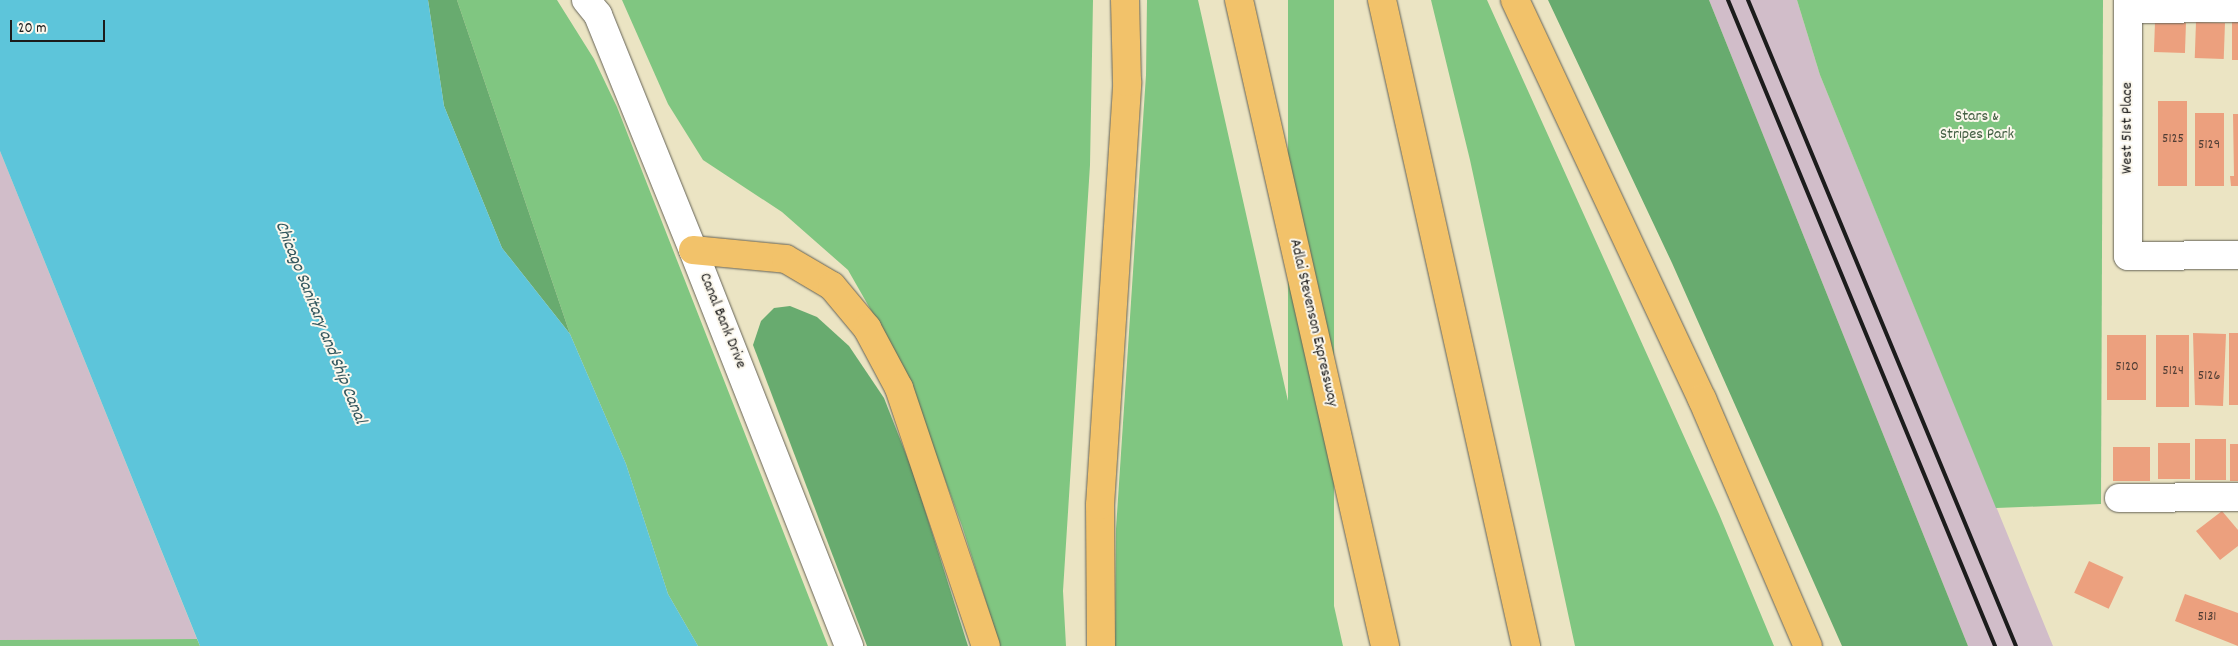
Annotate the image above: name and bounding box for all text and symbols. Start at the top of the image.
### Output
scale bar [12,10,108,42]
text: 20 m [18,18,46,40]
street label: West 51st Place [2118,82,2138,174]
park label: Stars & Stripes Park [1940,107,2014,145]
house number: 5125 [2162,131,2184,147]
house number: 5129 [2198,137,2220,153]
water label: Chicago Sanitary and Ship Canal [268,218,370,428]
street label: Adlai Stevenson Expressway [1284,237,1342,409]
street label: Canal Bank Drive [694,270,750,372]
house number: 5120 [2115,359,2139,375]
house number: 5124 [2162,363,2184,379]
house number: 5126 [2198,368,2220,384]
house number: 5131 [2198,609,2216,625]

